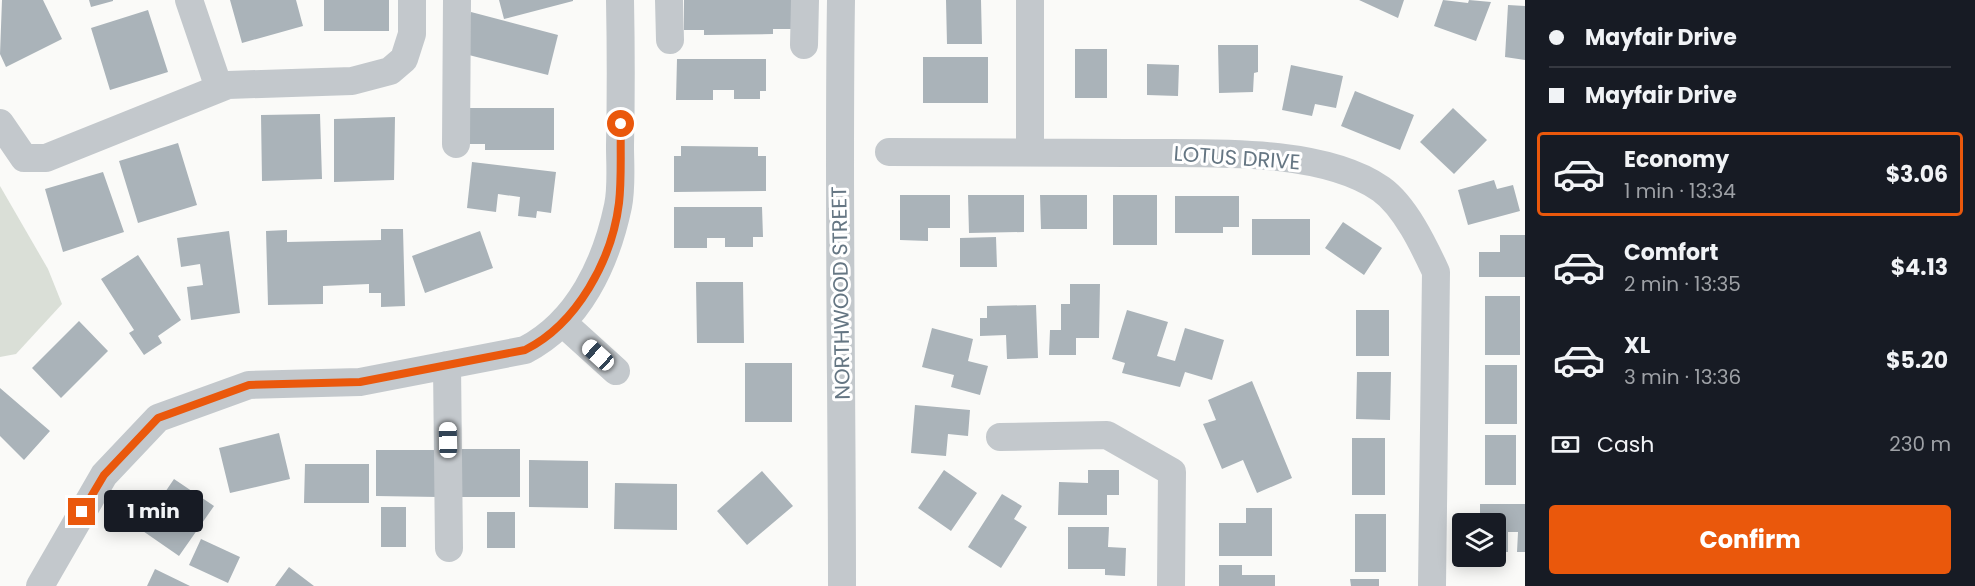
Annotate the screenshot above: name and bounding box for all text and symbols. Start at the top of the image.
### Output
text: Mayfair Drive [1585,22,1737,53]
text: Mayfair Drive [1585,80,1737,111]
route start [607,110,634,137]
street label: LOTUS DRIVE [1173,139,1301,176]
text: Economy [1624,144,1729,175]
icon: car [1552,147,1606,201]
text: $3.06 [1886,159,1948,190]
text: 1 min · 13:34 [1624,177,1736,205]
street label: NORTHWOOD STREET [824,186,857,400]
text: Comfort [1624,237,1718,268]
icon: car [1552,240,1606,294]
text: $4.13 [1891,252,1948,283]
text: 2 min · 13:35 [1624,270,1741,298]
text: XL [1624,330,1650,361]
icon: car [1552,333,1606,387]
car [579,336,617,374]
text: $5.20 [1886,345,1948,376]
text: 3 min · 13:36 [1624,363,1741,391]
car [439,422,457,458]
icon: cash [1549,428,1582,461]
text: Cash [1597,429,1654,460]
text: 230 m [1889,430,1951,458]
callout: 1 min [103,491,202,533]
text: 1 min [127,497,180,525]
route end [68,498,95,525]
button: Confirm [1549,505,1951,574]
map controls [1452,513,1506,567]
button: layers [1452,513,1506,567]

